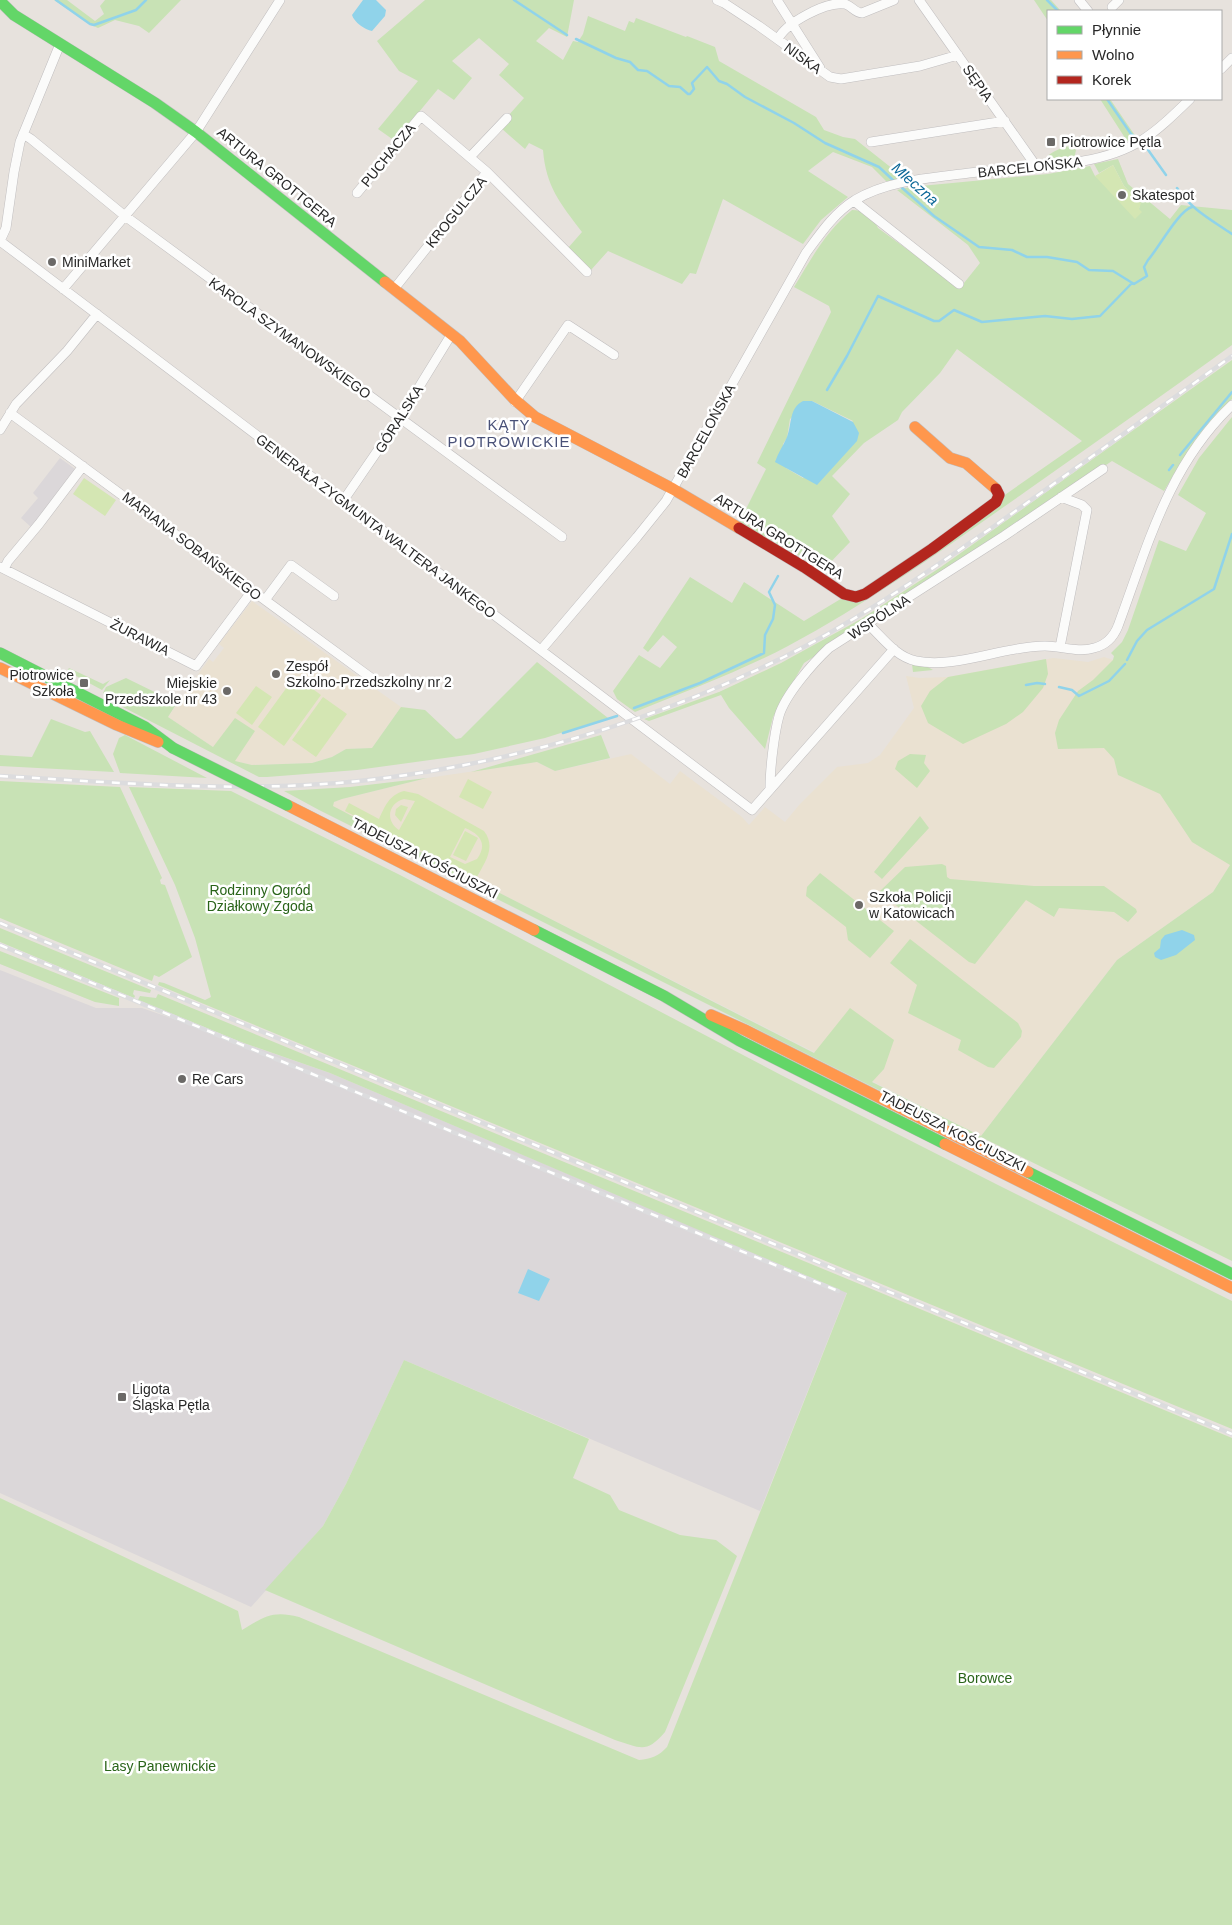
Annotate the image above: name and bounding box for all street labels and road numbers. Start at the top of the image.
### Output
street label: NISKA [781,39,825,77]
street label: SĘPIA [960,62,997,105]
street label: PUCHACZA [358,120,419,190]
street label: ARTURA GROTTGERA [214,124,340,231]
street label: BARCELOŃSKA [977,153,1084,180]
street label: KROGULCZA [422,173,490,251]
street label: KAROLA SZYMANOWSKIEGO [206,274,374,402]
street label: BARCELOŃSKA [674,381,739,481]
street label: GÓRALSKA [372,382,427,456]
street label: GENERAŁA ZYGMUNTA WALTERA JANKEGO [253,430,499,622]
street label: MARIANA SOBAŃSKIEGO [119,489,265,603]
street label: ARTURA GROTTGERA [712,490,847,583]
street label: WSPÓLNA [845,591,913,643]
street label: ŻURAWIA [108,614,173,659]
street label: TADEUSZA KOŚCIUSZKI [349,813,501,902]
street label: TADEUSZA KOŚCIUSZKI [877,1086,1029,1175]

